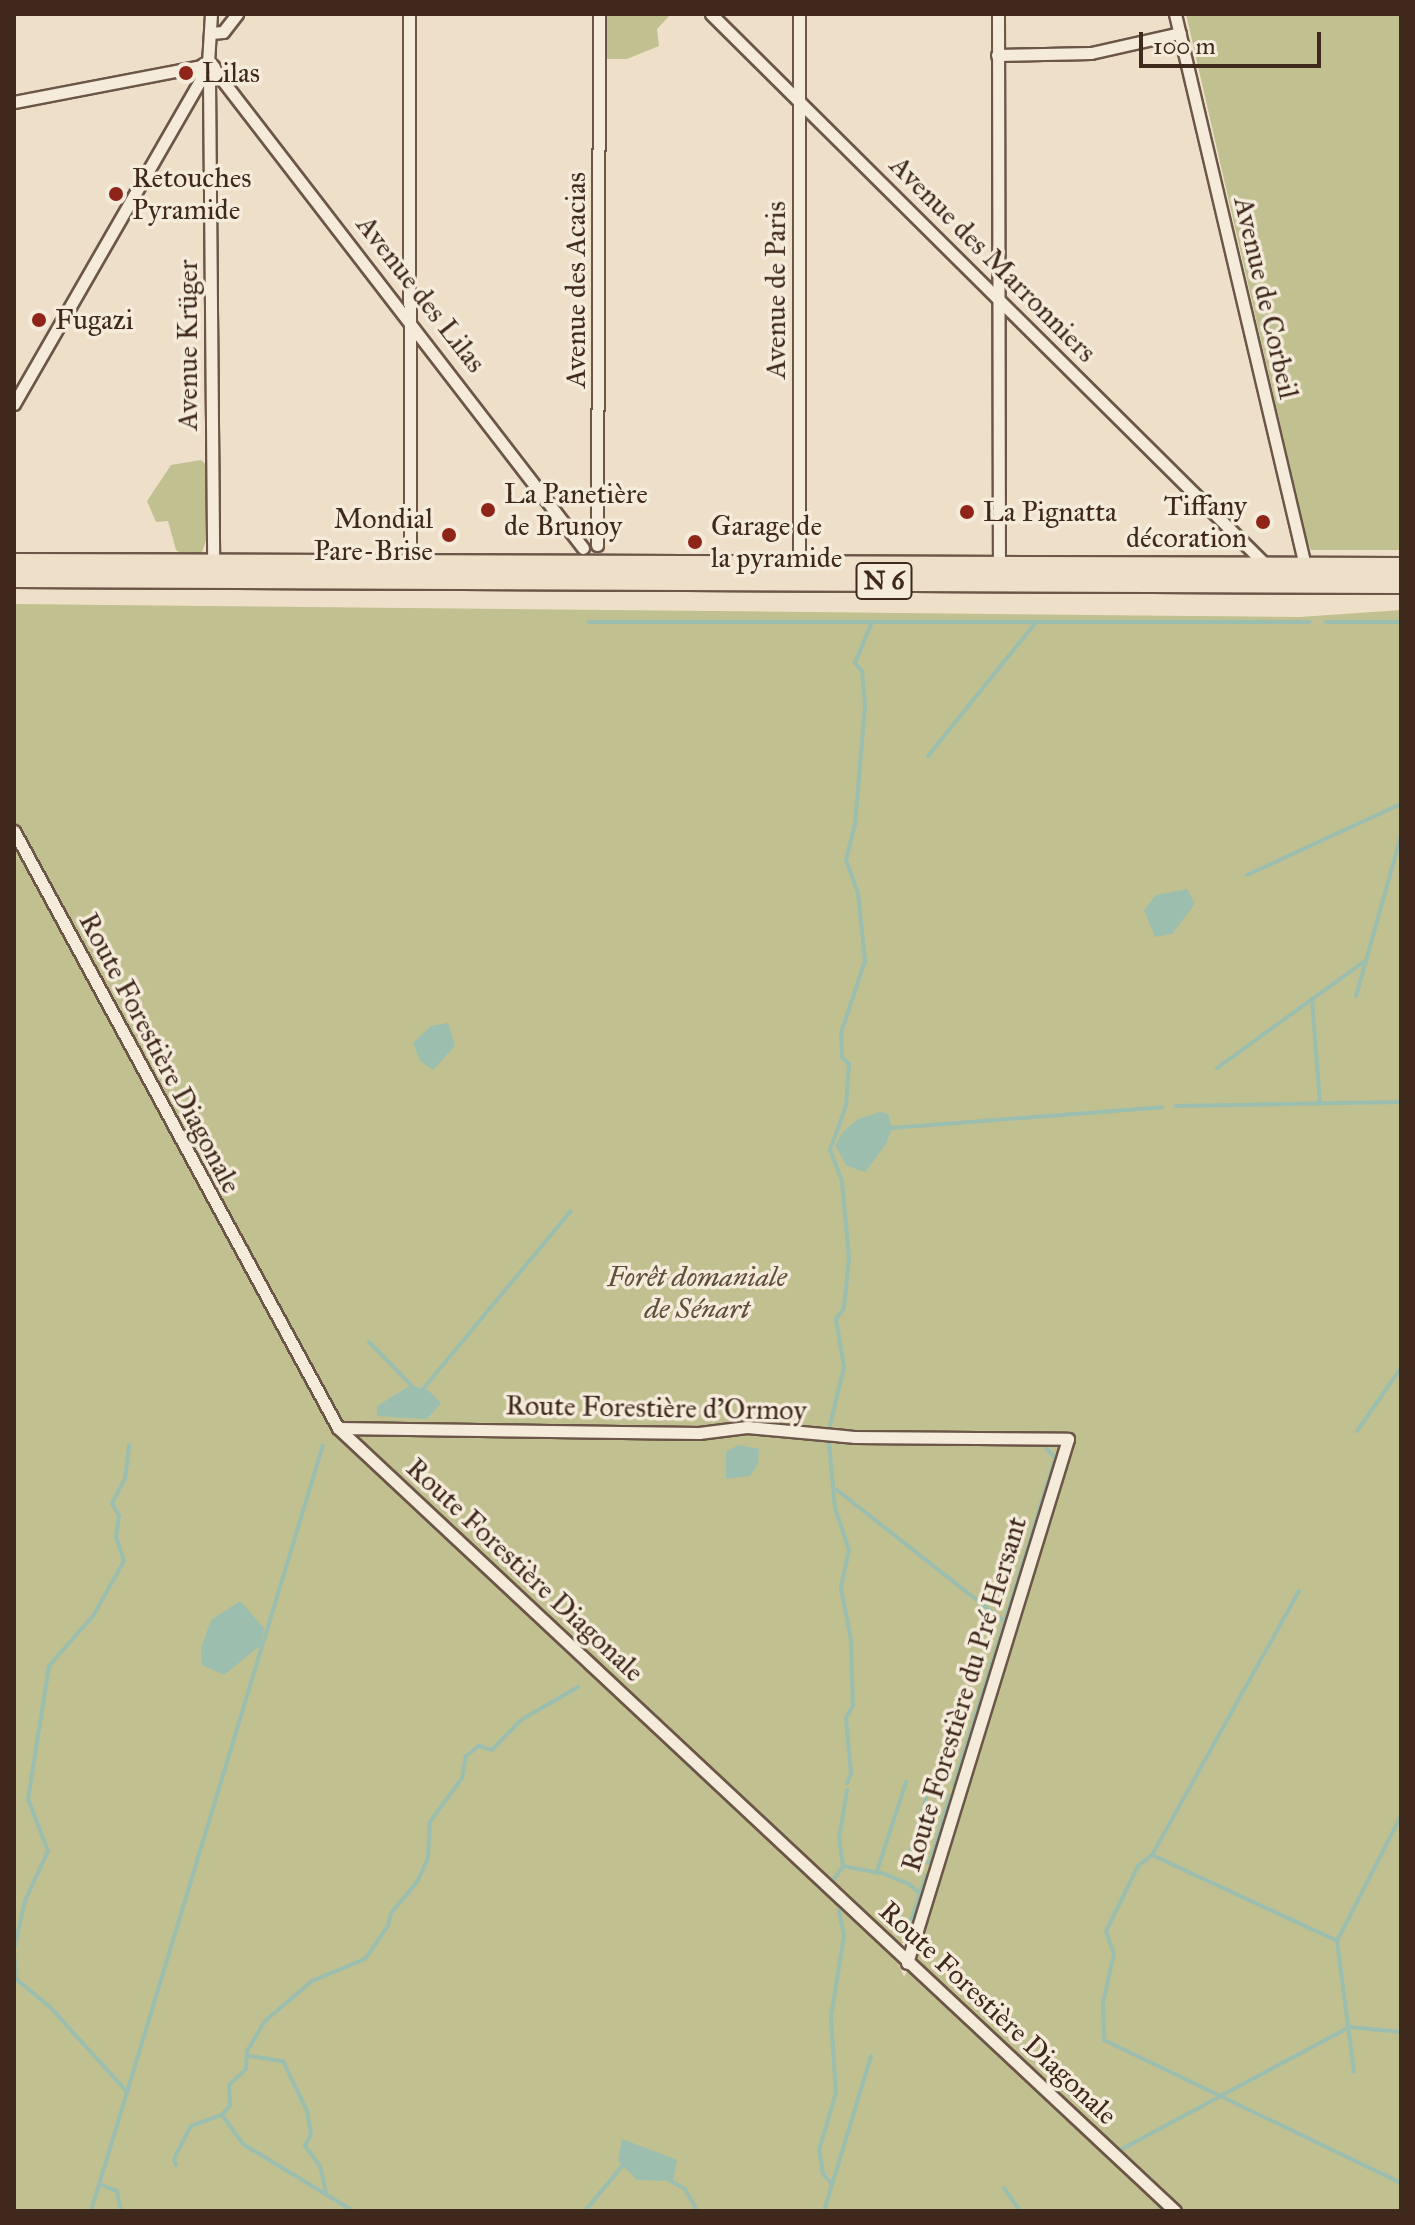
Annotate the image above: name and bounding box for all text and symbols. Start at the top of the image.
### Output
scale bar [1143,16,1325,66]
text: 100 m [1153,31,1216,61]
place label: Lilas [202,56,260,90]
marker: Lilas [177,64,195,82]
street label: Avenue des Marronniers [883,149,1103,369]
place label: Retouches Pyramide [132,161,252,227]
street label: Avenue des Acacias [559,172,593,388]
marker: Retouches Pyramide [107,185,125,203]
street label: Avenue de Corbeil [1226,194,1306,402]
street label: Avenue de Paris [759,201,793,379]
street label: Avenue des Lilas [349,209,493,379]
street label: Avenue Krüger [171,260,205,430]
place label: Fugazi [55,303,133,337]
marker: Fugazi [30,311,48,329]
place label: La Panetière de Brunoy [504,477,648,543]
place label: Tiffany décoration [1126,489,1247,555]
place label: La Pignatta [983,495,1117,529]
marker: La Panetière de Brunoy [479,501,497,519]
place label: Mondial Pare-Brise [314,502,433,568]
marker: La Pignatta [958,503,976,521]
place label: Garage de la pyramide [711,509,843,575]
marker: Tiffany décoration [1254,513,1272,531]
marker: Mondial Pare-Brise [440,526,458,544]
marker: Garage de la pyramide [686,533,704,551]
road number: N 6 [854,559,914,603]
street label: Route Forestière Diagonale [72,907,248,1199]
park label: Forêt domaniale de Sénart [607,1260,787,1326]
street label: Route Forestière d'Ormoy [505,1389,807,1427]
street label: Route Forestière Diagonale [399,1451,651,1689]
street label: Route Forestière du Pré Hersant [894,1512,1034,1876]
street label: Route Forestière Diagonale [872,1894,1124,2132]

